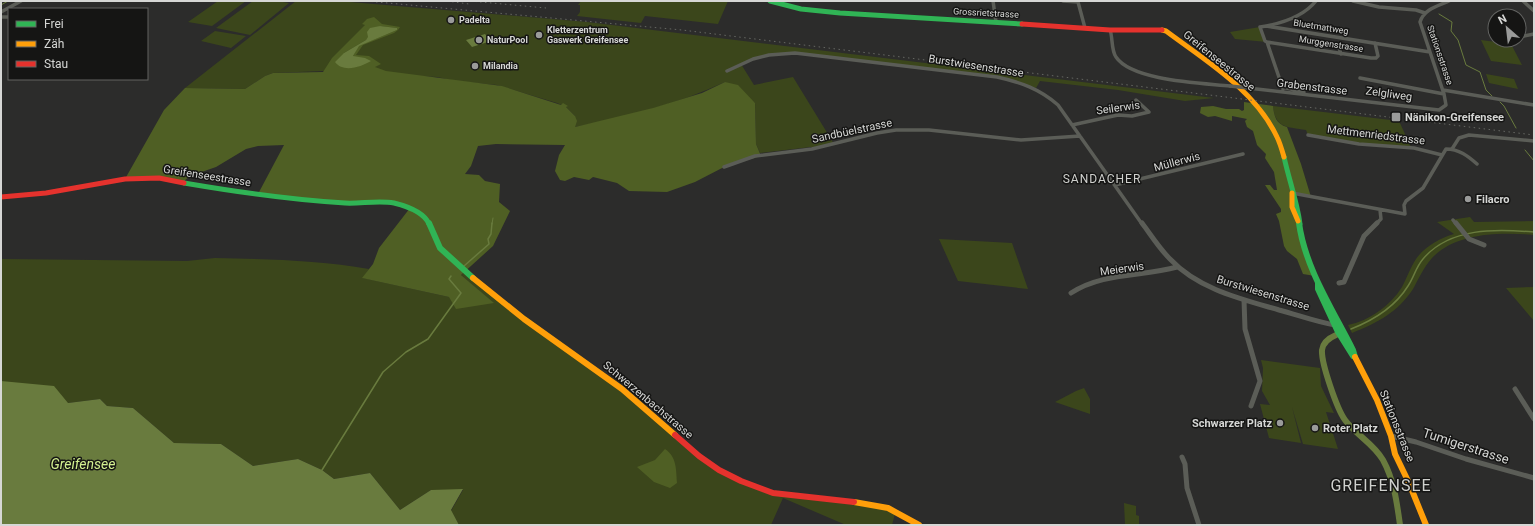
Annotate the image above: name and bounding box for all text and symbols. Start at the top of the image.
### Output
street label: Grossrietstrasse [953,6,1019,20]
legend [8,8,148,80]
north arrow [1487,8,1527,48]
text: N [1496,12,1509,27]
marker: Padelta [446,15,456,25]
place label: Padelta [459,15,490,25]
text: Frei [44,17,64,31]
street label: Bluetmattweg [1293,18,1349,36]
street label: Stationsstrasse [1425,24,1455,86]
place label: Kletterzentrum Gaswerk Greifensee [547,25,628,45]
street label: Greifenseestrasse [1181,28,1258,94]
marker: Kletterzentrum Gaswerk Greifensee [534,30,544,40]
street label: Murggenstrasse [1298,34,1364,54]
marker: NaturPool [474,35,484,45]
place label: NaturPool [487,35,528,45]
text: Zäh [44,37,64,51]
street label: Burstwiesenstrasse [927,52,1025,80]
text: Stau [44,57,68,71]
marker: Milandia [470,61,480,71]
place label: Milandia [483,61,518,71]
street label: Grabenstrasse [1276,76,1348,98]
street label: Zelgliweg [1365,84,1413,104]
street label: Seilerwis [1095,98,1141,117]
marker: Nänikon-Greifensee [1390,111,1402,123]
place label: Nänikon-Greifensee [1405,111,1504,124]
street label: Sandbüelstrasse [811,116,893,146]
street label: Mettmenriedstrasse [1326,123,1426,147]
street label: Müllerwis [1152,150,1202,174]
street label: Greifenseestrasse [162,163,252,189]
district label: SANDACHER [1063,172,1141,186]
place label: Filacro [1476,193,1510,206]
marker: Filacro [1463,194,1473,204]
street label: Meierwis [1099,259,1145,279]
street label: Burstwiesenstrasse [1215,273,1311,313]
street label: Schwerzenbachstrasse [600,359,696,442]
street label: Stationsstrasse [1377,388,1417,464]
place label: Schwarzer Platz [1192,417,1272,430]
marker: Schwarzer Platz [1275,418,1285,428]
place label: Roter Platz [1323,422,1378,435]
marker: Roter Platz [1310,423,1320,433]
street label: Tumigerstrasse [1421,425,1511,467]
water label: Greifensee [51,456,115,472]
district label: GREIFENSEE [1330,476,1432,495]

